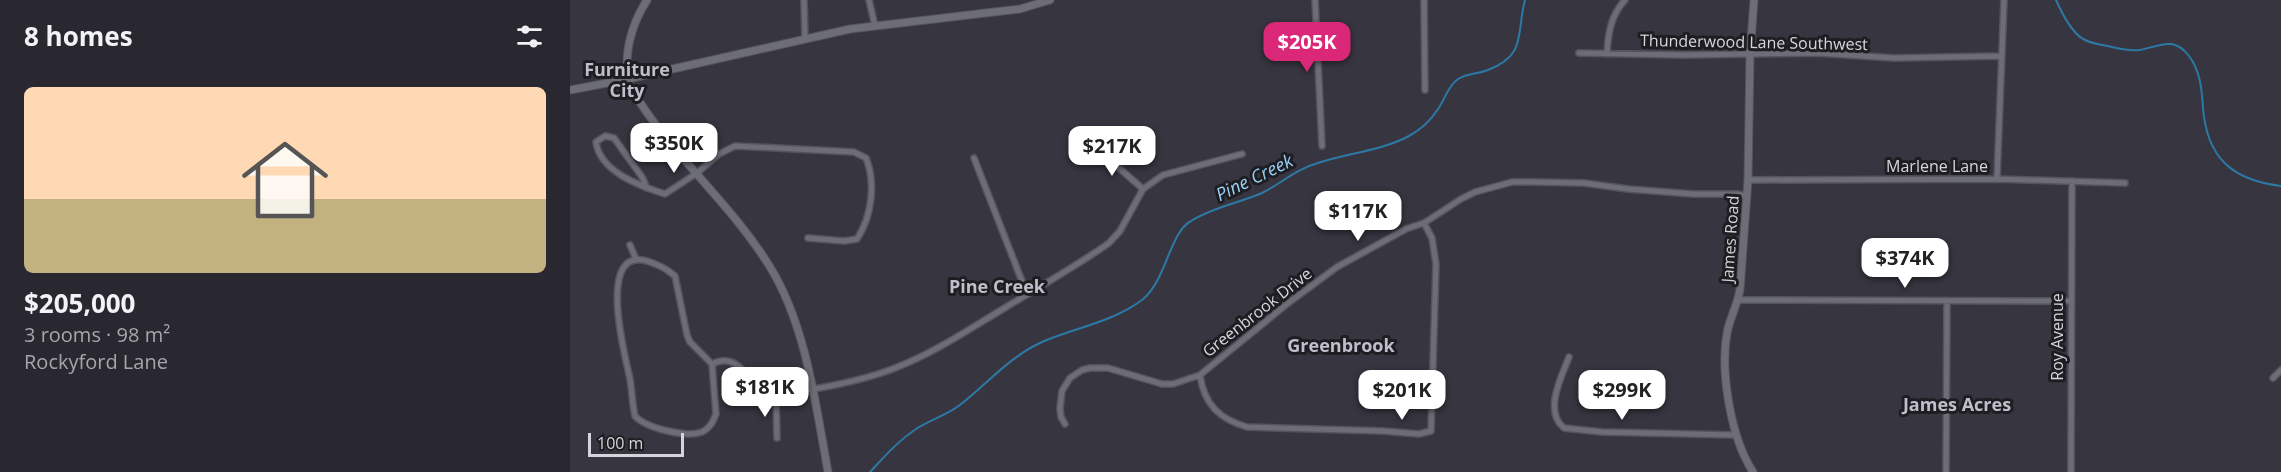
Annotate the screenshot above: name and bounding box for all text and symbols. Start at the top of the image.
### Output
text: 8 homes [24,18,133,54]
icon: filters [513,20,546,53]
pin: $205K [1265,22,1349,73]
text: $205K [1277,28,1337,55]
street label: Thunderwood Lane Southwest [1640,29,1868,55]
district label: Furniture City [584,57,670,102]
pin: $350K [632,123,716,174]
icon: home [231,126,339,234]
pin: $217K [1070,126,1154,177]
text: $350K [644,129,704,156]
text: $217K [1082,132,1142,159]
water label: Pine Creek [1211,147,1298,206]
street label: Marlene Lane [1886,155,1988,177]
pin: $117K [1316,191,1400,242]
street label: James Road [1716,195,1744,285]
text: $117K [1328,197,1388,224]
pin: $374K [1863,238,1947,289]
text: $374K [1875,244,1935,271]
street label: Greenbrook Drive [1198,262,1316,362]
district label: Pine Creek [949,274,1046,298]
text: $205,000 [24,285,135,321]
street label: Roy Avenue [2046,293,2068,381]
text: 3 rooms · 98 m² [24,321,170,348]
district label: Greenbrook [1287,333,1395,357]
text: Rockyford Lane [24,348,168,375]
pin: $181K [723,367,807,418]
pin: $201K [1360,370,1444,421]
pin: $299K [1580,370,1664,421]
text: $181K [735,373,795,400]
text: $201K [1372,376,1432,403]
text: $299K [1592,376,1652,403]
district label: James Acres [1901,392,2011,416]
scale bar [588,430,684,458]
text: 100 m [597,432,643,454]

